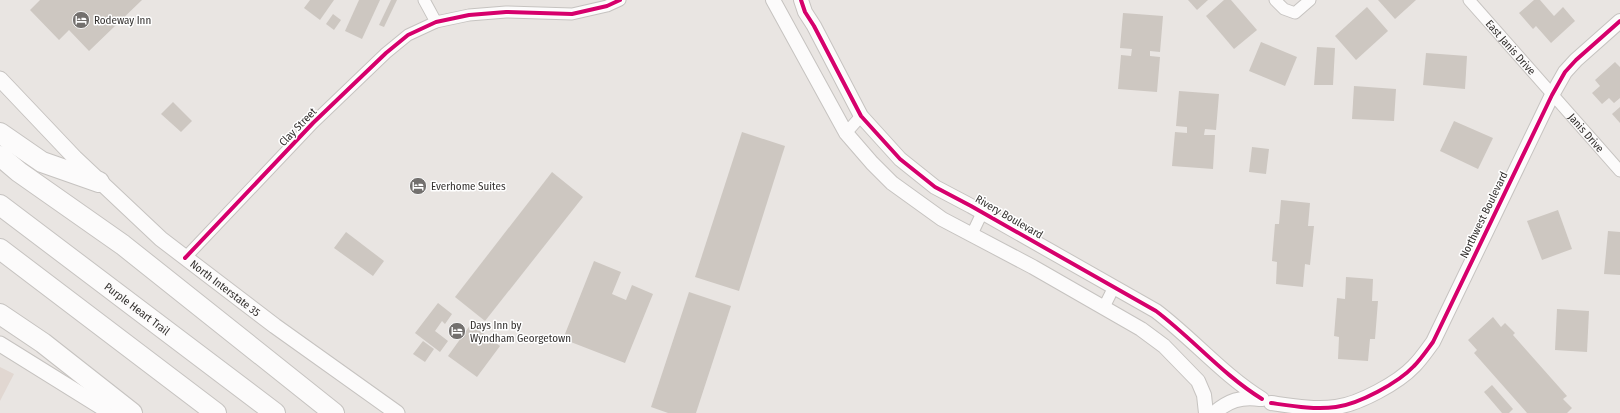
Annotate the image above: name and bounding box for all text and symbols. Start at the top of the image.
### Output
hotel icon: Rodeway Inn [71,10,91,30]
place label: Rodeway Inn [94,14,151,27]
street label: East Janis Drive [1483,17,1538,77]
street label: Clay Street [277,105,320,149]
street label: Janis Drive [1566,111,1607,155]
street label: Northwest Boulevard [1457,170,1511,260]
hotel icon: Everhome Suites [408,176,428,196]
place label: Everhome Suites [431,180,506,193]
street label: Rivery Boulevard [973,192,1045,242]
street label: North Interstate 35 [188,257,263,319]
street label: Purple Heart Trail [102,280,173,338]
place label: Days Inn by Wyndham Georgetown [470,319,571,345]
hotel icon: Days Inn by Wyndham Georgetown [447,321,467,341]

